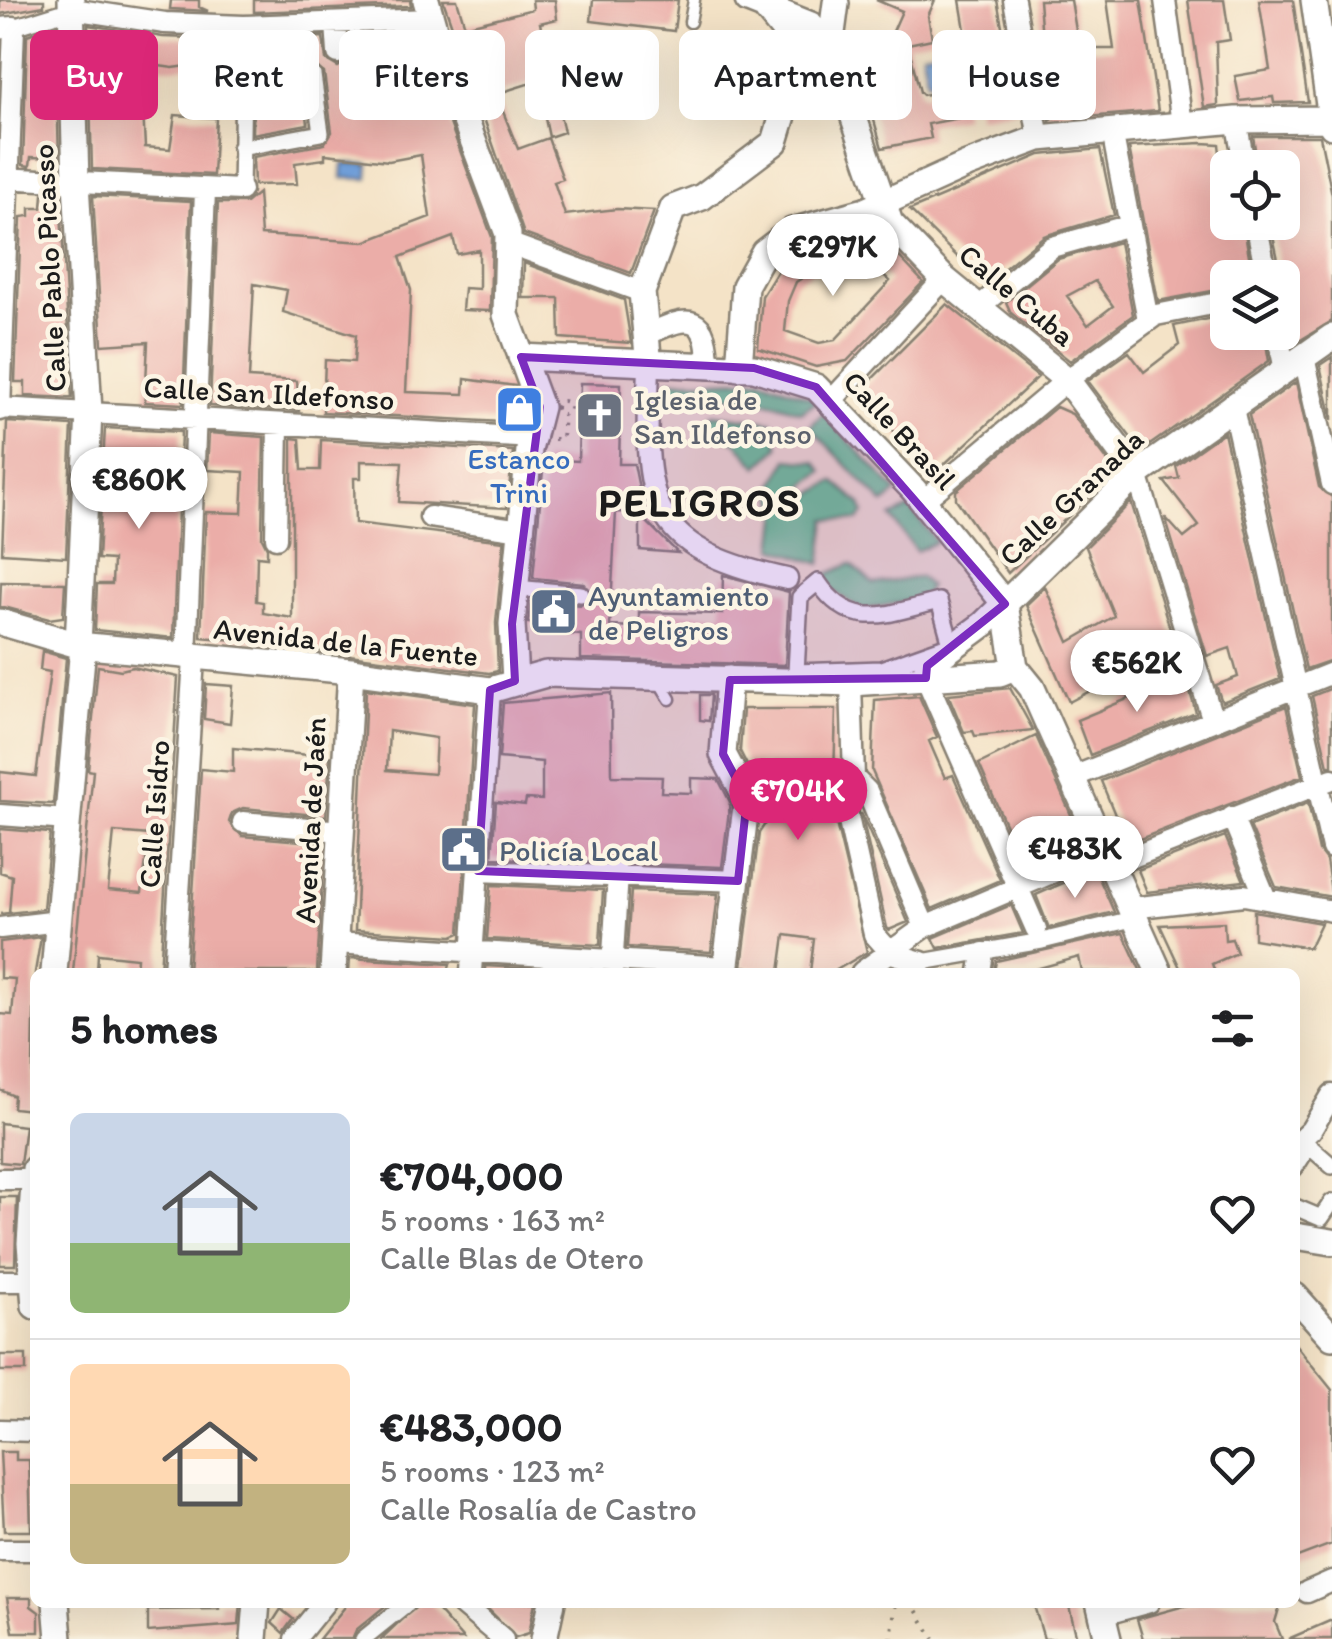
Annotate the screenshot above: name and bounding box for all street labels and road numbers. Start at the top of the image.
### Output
street label: Calle Pablo Picasso [24,143,74,393]
street label: Calle Cuba [951,236,1083,354]
street label: Calle Brasil [836,363,965,497]
street label: Calle San Ildefonso [143,368,395,418]
street label: Calle Granada [991,420,1151,573]
street label: Avenida de la Fuente [212,610,480,674]
street label: Avenida de Jaén [286,716,334,924]
street label: Calle Isidro [130,739,178,889]

